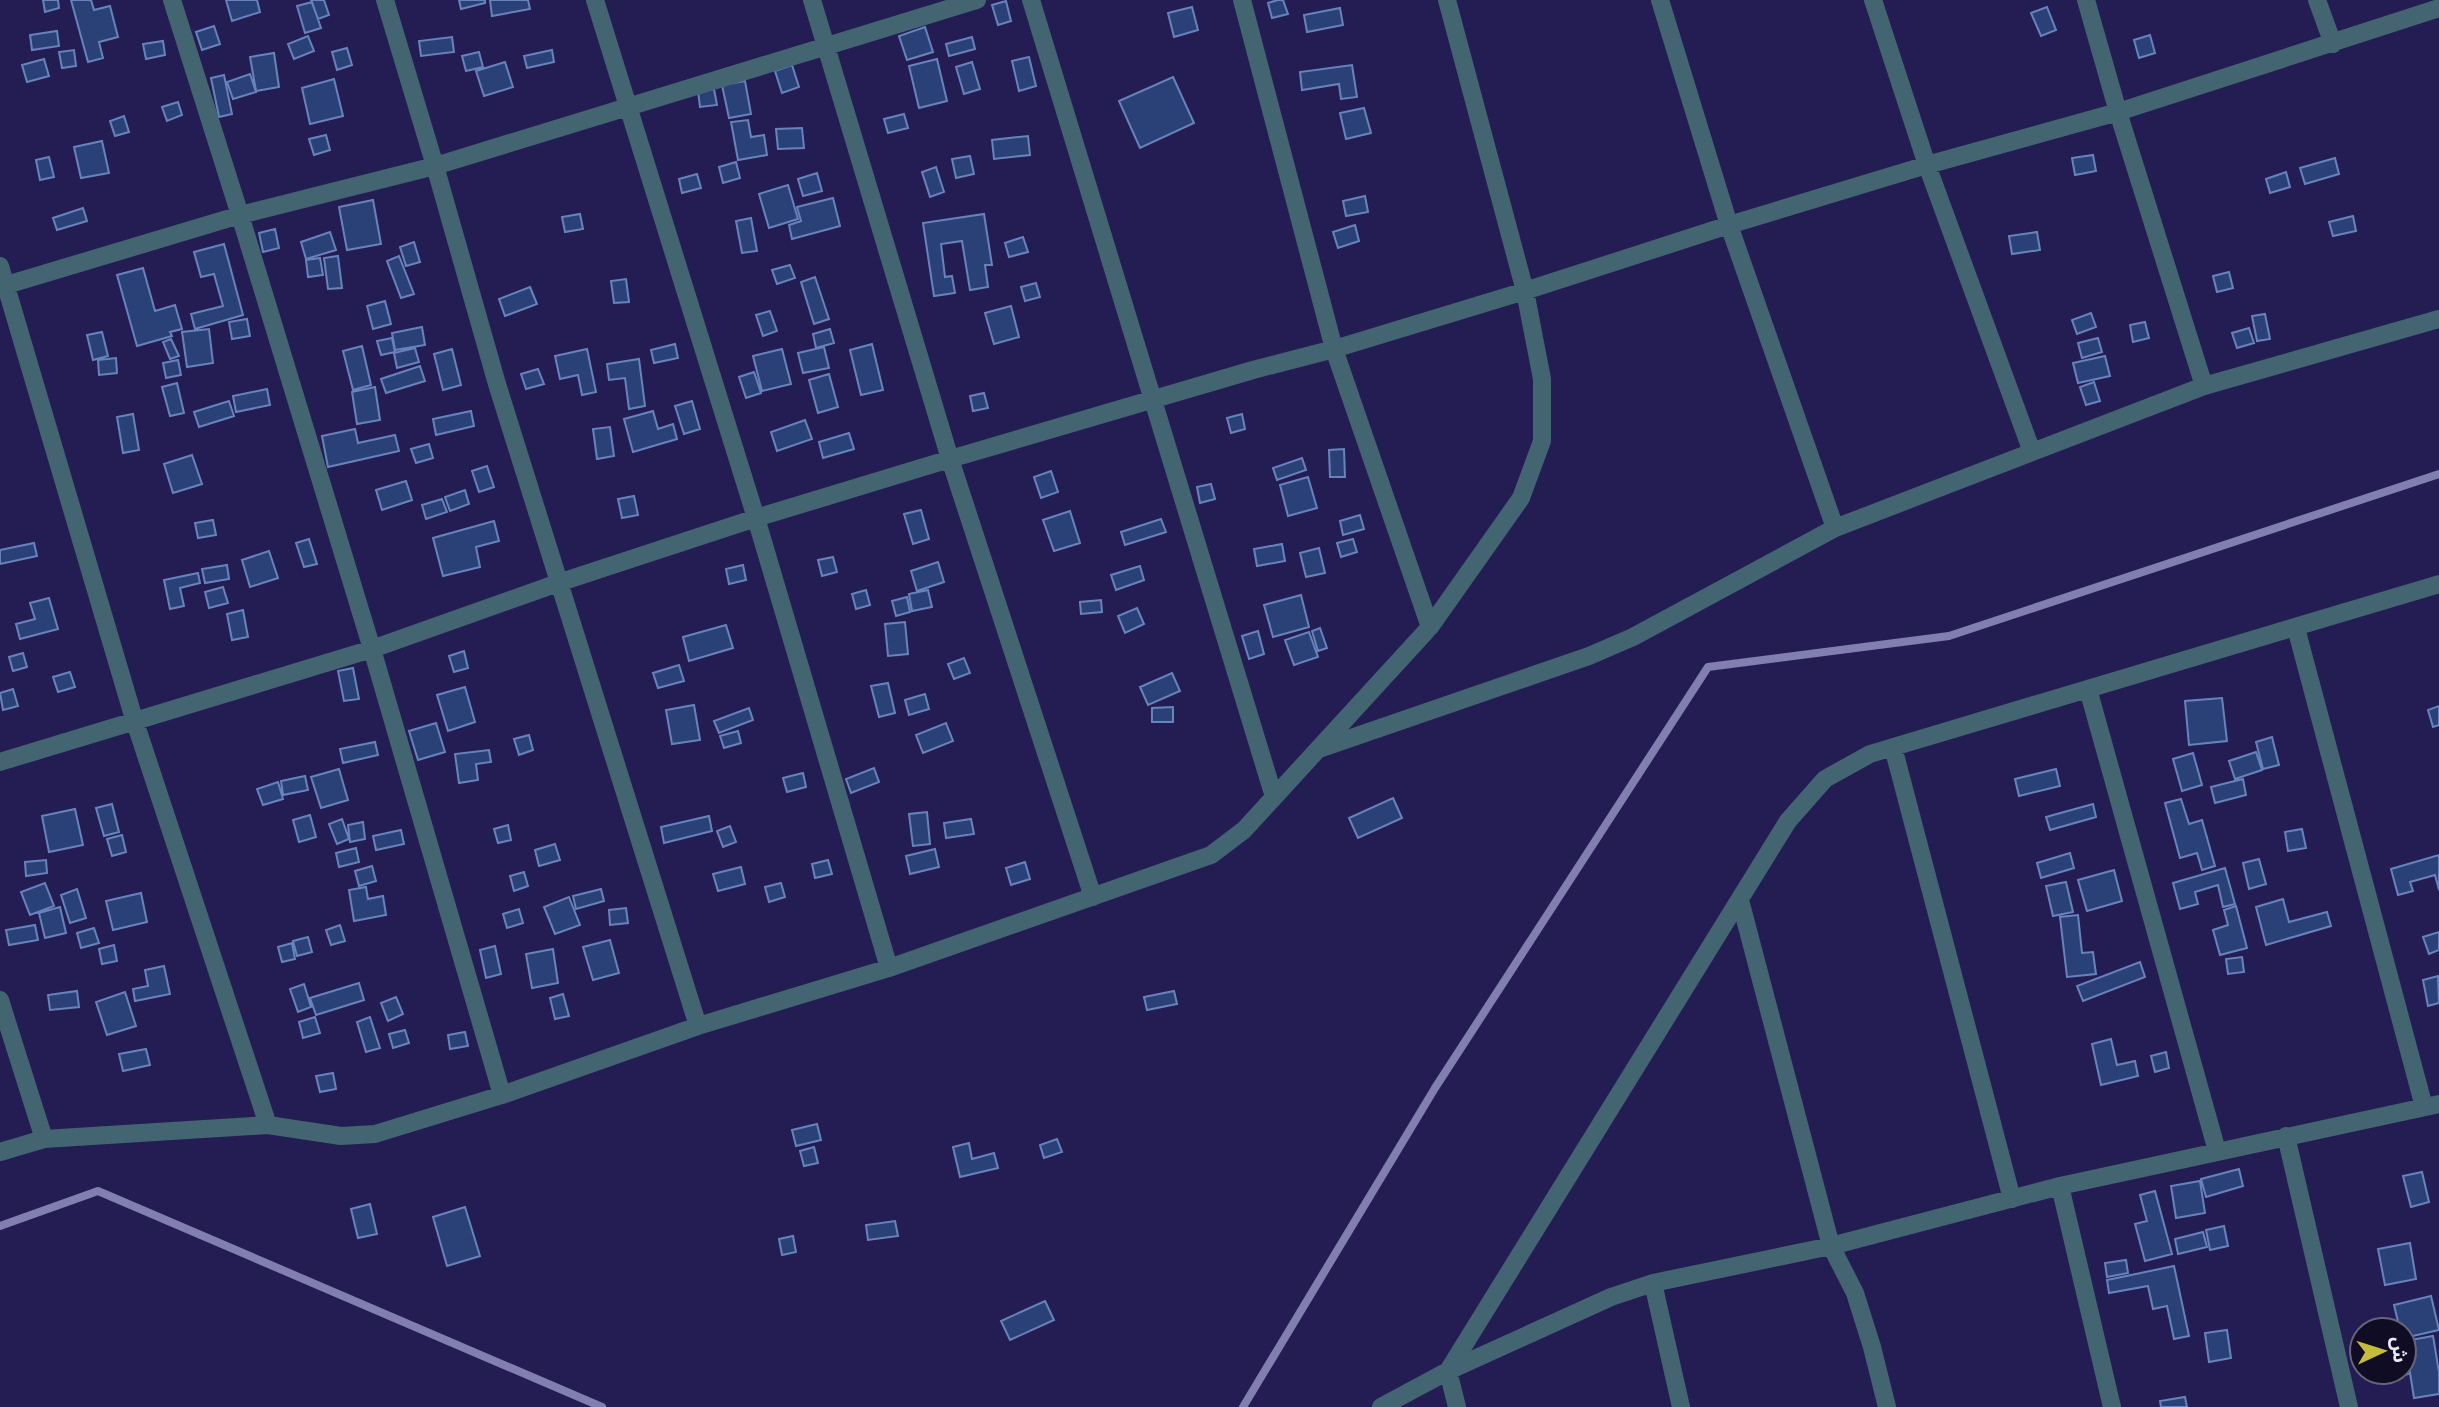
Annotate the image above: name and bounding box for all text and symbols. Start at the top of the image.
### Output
north arrow [2348,1316,2418,1386]
text: ش [2385,1336,2413,1364]

